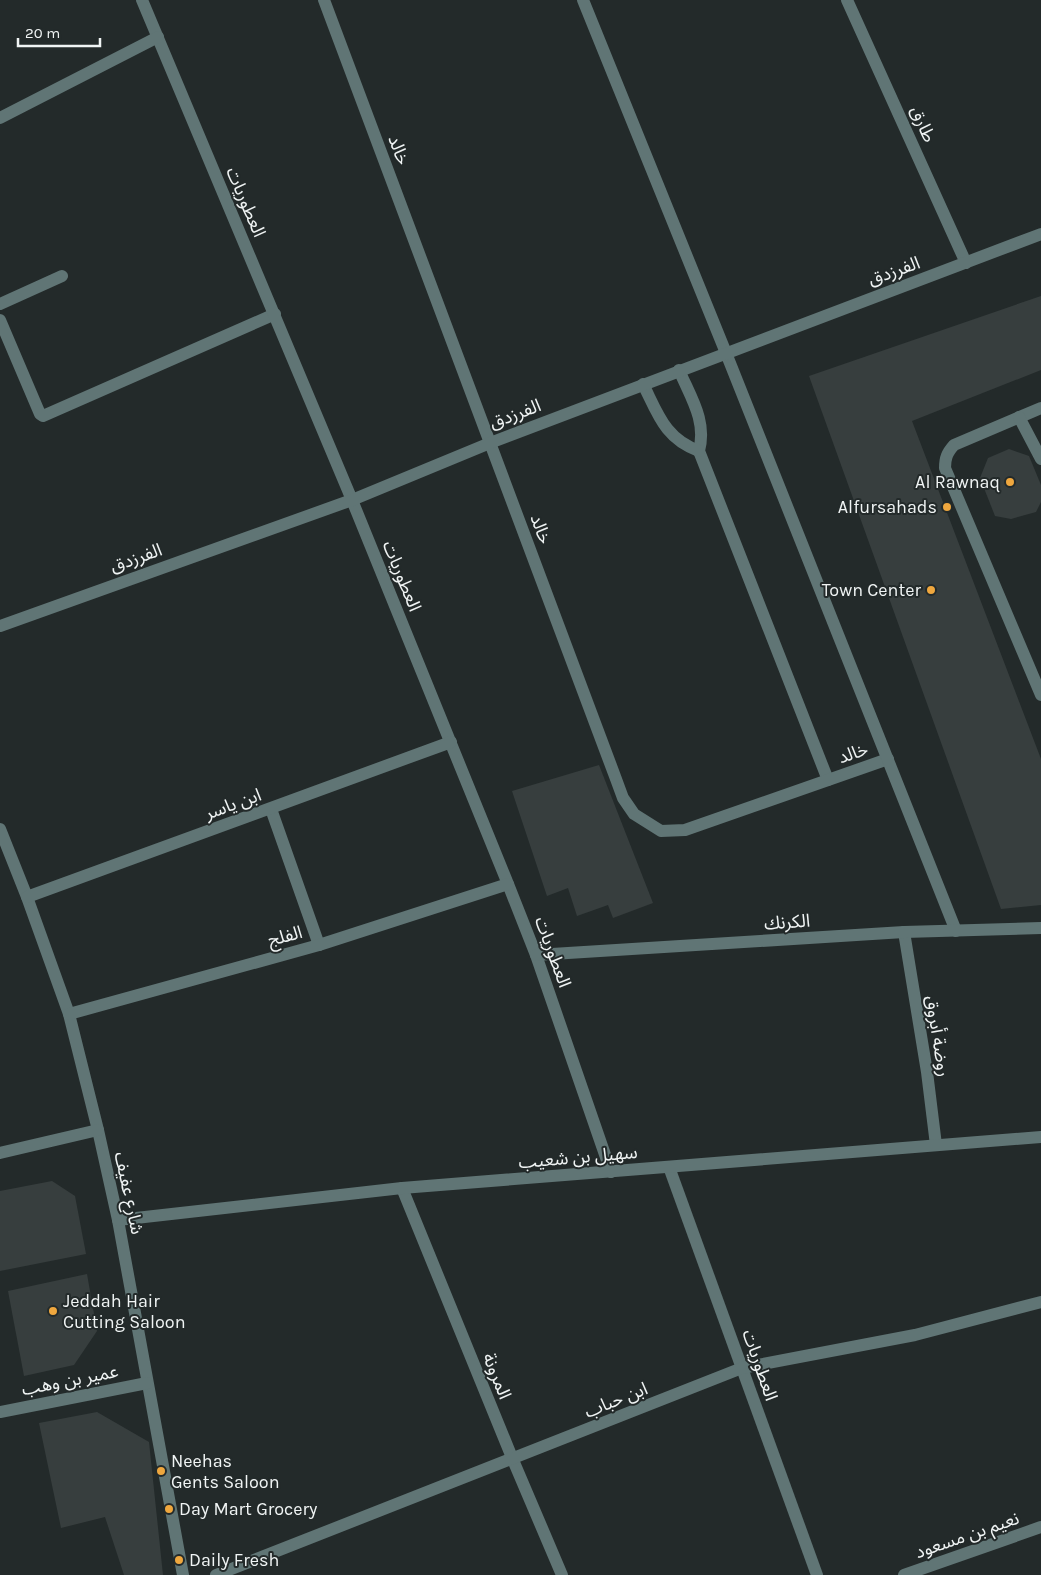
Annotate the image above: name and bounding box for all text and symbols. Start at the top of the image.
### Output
scale bar [18,15,100,47]
text: 20 m [25,24,60,42]
street label: طارق [905,102,941,146]
street label: خالد [383,132,415,168]
street label: العطوريات [221,164,271,240]
street label: الفرزدق [865,251,923,291]
street label: الفرزدق [486,394,544,434]
place label: Al Rawnaq [915,471,1000,493]
marker: Al Rawnaq [1004,476,1016,488]
place label: Alfursahads [838,496,937,518]
marker: Alfursahads [941,501,953,513]
street label: خالد [526,511,556,547]
street label: العطوريات [378,537,426,615]
street label: الفرزدق [107,538,165,578]
place label: Town Center [822,579,921,601]
marker: Town Center [925,584,937,596]
street label: خالد [835,738,871,768]
street label: ابن ياسر [201,784,264,825]
street label: الكرنك [763,909,811,935]
street label: العطوريات [530,913,576,991]
street label: الفلج [265,921,305,953]
street label: روضة أبروق [921,994,956,1078]
street label: سهيل بن شعيب [518,1141,638,1173]
street label: شارع عفيف [107,1150,148,1237]
place label: Jeddah Hair Cutting Saloon [63,1290,186,1333]
marker: Jeddah Hair Cutting Saloon [47,1305,59,1317]
street label: العطوريات [738,1326,782,1404]
street label: المرونة [478,1350,516,1402]
street label: عمير بن وهب [20,1360,120,1400]
street label: ابن حباب [581,1377,651,1423]
place label: Neehas Gents Saloon [171,1450,280,1493]
marker: Neehas Gents Saloon [155,1465,167,1477]
place label: Day Mart Grocery [179,1498,318,1520]
marker: Day Mart Grocery [163,1503,175,1515]
street label: نعيم بن مسعود [912,1507,1023,1565]
place label: Daily Fresh [189,1549,279,1571]
marker: Daily Fresh [173,1554,185,1566]

